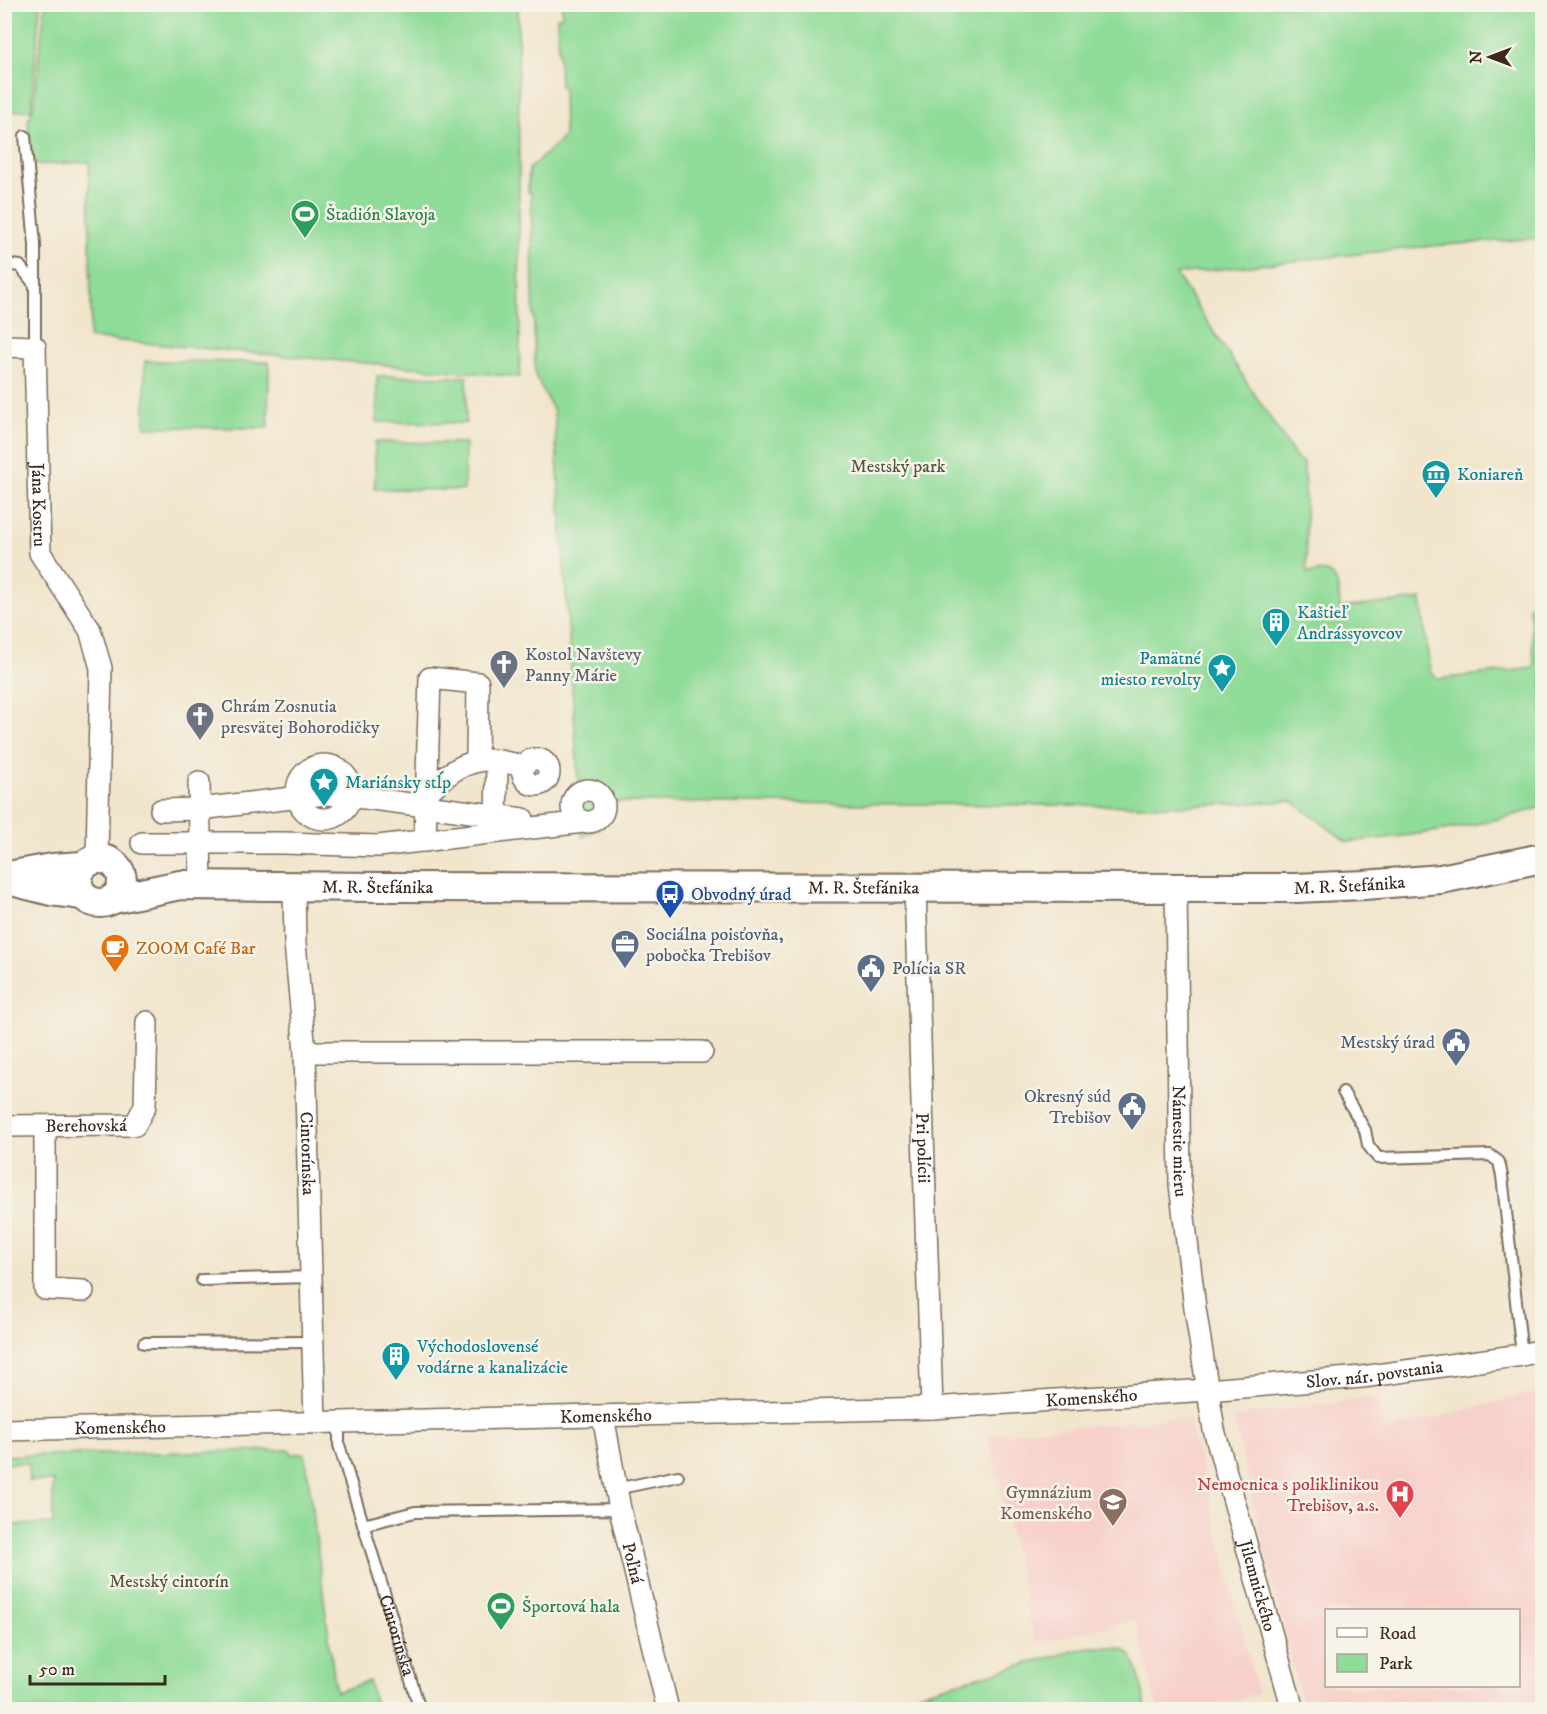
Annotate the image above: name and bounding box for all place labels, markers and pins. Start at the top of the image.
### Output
sports icon: Štadión Slavoja [289,198,321,240]
place label: Štadión Slavoja [326,203,436,226]
museum icon: Koniareň [1420,458,1452,500]
place label: Koniareň [1457,464,1524,486]
place label: Kaštieľ Andrássyovcov [1297,602,1403,645]
building icon: Kaštieľ Andrássyovcov [1260,606,1292,648]
place label: Kostol Navštevy Panny Márie [525,644,642,687]
church icon: Kostol Navštevy Panny Márie [488,648,520,690]
place label: Pamätné miesto revolty [1101,648,1202,691]
place icon: Pamätné miesto revolty [1206,652,1238,694]
place label: Chrám Zosnutia presvätej Bohorodičky [220,696,380,739]
church icon: Chrám Zosnutia presvätej Bohorodičky [184,700,216,742]
place icon: Mariánsky stĺp [308,766,340,808]
place label: Mariánsky stĺp [345,771,451,794]
bus stop icon: Obvodný úrad [654,878,686,920]
place label: Obvodný úrad [691,884,791,906]
place label: Sociálna poisťovňa, pobočka Trebišov [645,924,784,967]
office icon: Sociálna poisťovňa, pobočka Trebišov [609,928,641,970]
cafe icon: ZOOM Café Bar [99,932,131,974]
place label: ZOOM Café Bar [136,938,256,960]
public building icon: Polícia SR [855,952,887,994]
place label: Polícia SR [892,958,966,980]
public building icon: Mestský úrad [1440,1026,1472,1068]
place label: Mestský úrad [1340,1032,1435,1054]
place label: Okresný súd Trebišov [1024,1086,1111,1129]
public building icon: Okresný súd Trebišov [1116,1090,1148,1132]
place label: Východoslovensé vodárne a kanalizácie [416,1336,568,1379]
building icon: Východoslovensé vodárne a kanalizácie [380,1340,412,1382]
place label: Nemocnica s poliklinikou Trebišov, a.s. [1197,1474,1379,1517]
hospital icon: Nemocnica s poliklinikou Trebišov, a.s. [1384,1478,1416,1520]
place label: Gymnázium Komenského [1000,1482,1092,1525]
school or university icon: Gymnázium Komenského [1097,1486,1129,1528]
sports icon: Športová hala [485,1590,517,1632]
place label: Športová hala [522,1595,620,1618]

